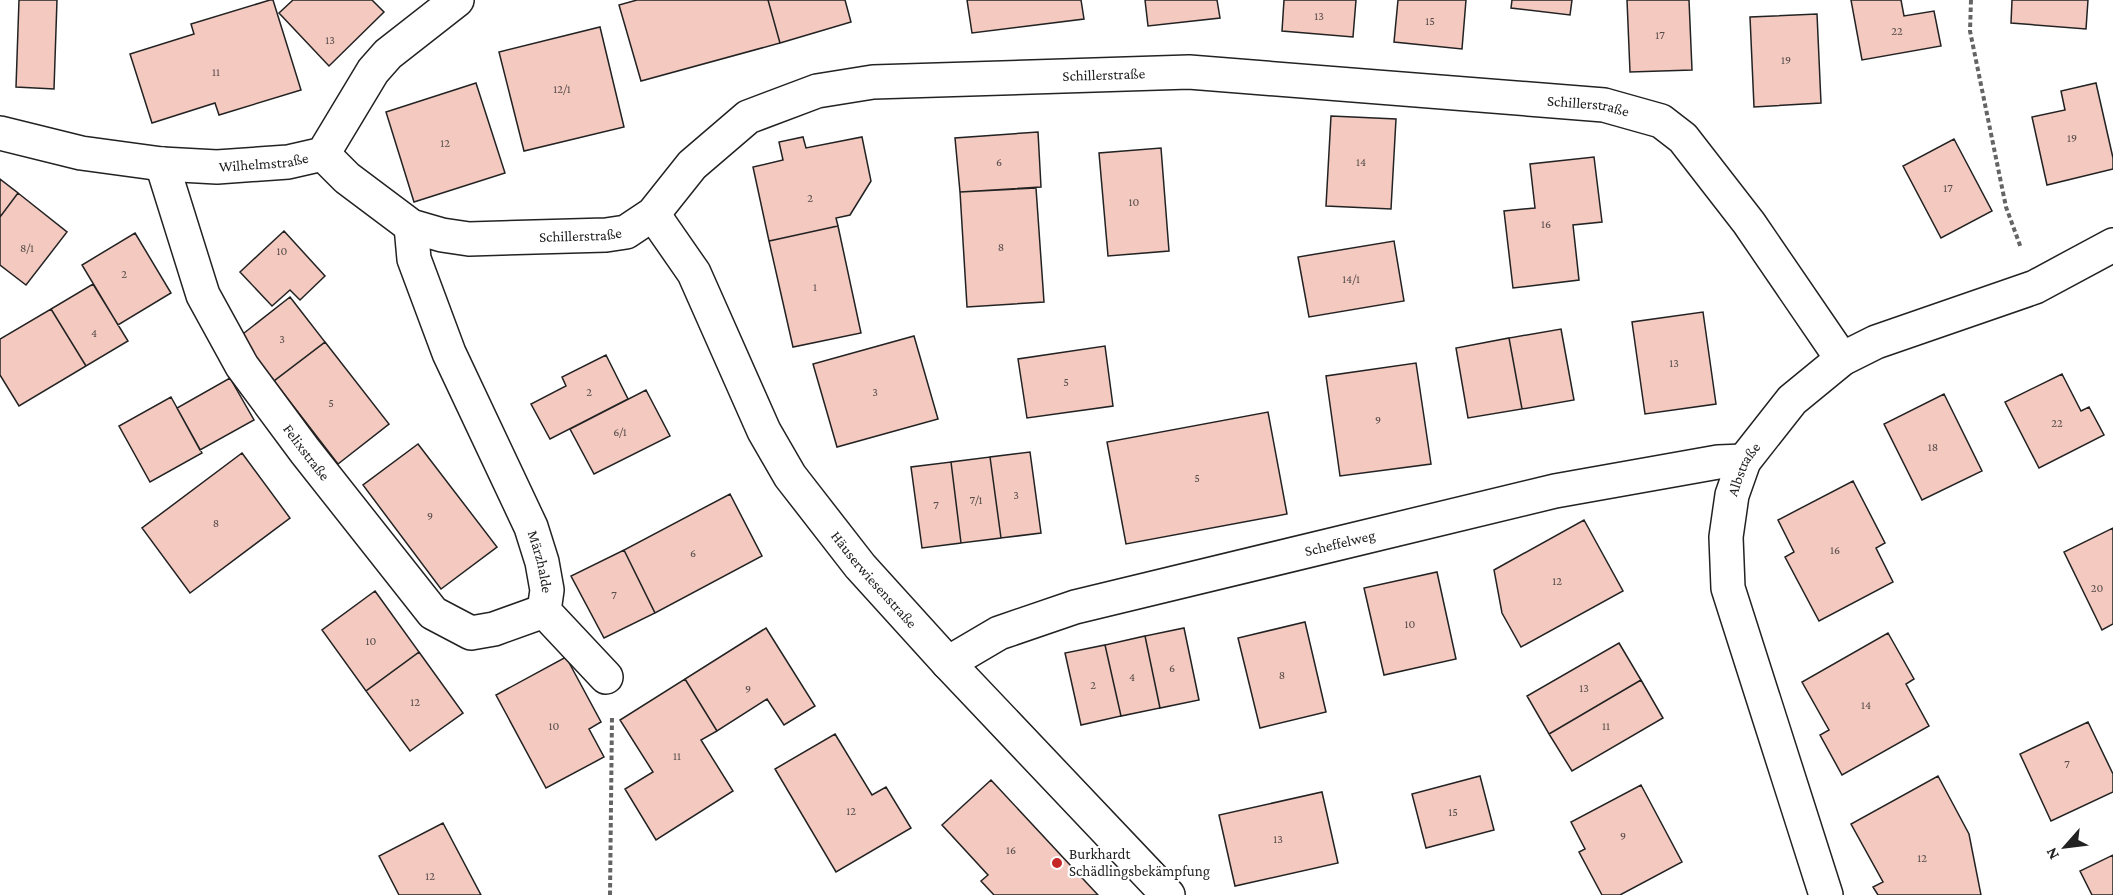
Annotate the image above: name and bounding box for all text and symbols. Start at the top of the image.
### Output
house number: 13 [1314,9,1324,23]
house number: 15 [1425,14,1435,28]
house number: 22 [1891,24,1903,38]
house number: 17 [1655,28,1665,42]
house number: 13 [325,33,335,47]
house number: 19 [1781,53,1791,67]
house number: 11 [212,65,220,79]
street label: Schillerstraße [1062,65,1146,84]
house number: 12/1 [553,82,571,96]
street label: Schillerstraße [1547,93,1631,120]
house number: 19 [2067,131,2077,145]
house number: 12 [440,136,450,150]
street label: Wilhelmstraße [218,150,310,175]
house number: 6 [996,155,1002,169]
house number: 14 [1356,155,1366,169]
house number: 17 [1943,181,1953,195]
house number: 2 [807,191,813,205]
house number: 10 [1129,195,1140,209]
house number: 16 [1541,217,1551,231]
street label: Schillerstraße [539,225,623,245]
house number: 8 [998,240,1004,254]
house number: 8/1 [20,241,34,255]
house number: 10 [277,244,288,258]
house number: 2 [121,267,127,281]
house number: 14/1 [1342,272,1360,286]
house number: 1 [813,280,817,294]
house number: 4 [91,326,97,340]
house number: 3 [279,332,285,346]
house number: 13 [1669,356,1679,370]
house number: 5 [1063,375,1069,389]
house number: 2 [586,385,592,399]
house number: 3 [872,385,878,399]
house number: 5 [328,396,334,410]
house number: 9 [1375,413,1381,427]
house number: 22 [2051,416,2063,430]
street label: Felixstraße [280,421,333,484]
house number: 6/1 [613,425,627,439]
street label: Albstraße [1724,439,1764,498]
house number: 18 [1928,440,1938,454]
house number: 5 [1194,471,1200,485]
house number: 3 [1013,488,1019,502]
house number: 7/1 [970,493,982,507]
house number: 7 [933,498,939,512]
house number: 9 [427,509,433,523]
house number: 8 [213,516,219,530]
street label: Scheffelweg [1303,527,1377,559]
street label: Märzhalde [525,528,555,595]
street label: Häuserwiesenstraße [828,528,920,631]
house number: 16 [1830,543,1840,557]
house number: 6 [690,546,696,560]
house number: 12 [1552,574,1562,588]
house number: 20 [2091,581,2103,595]
house number: 7 [611,588,617,602]
house number: 10 [1405,617,1416,631]
house number: 10 [366,634,377,648]
house number: 6 [1169,661,1175,675]
house number: 8 [1279,668,1285,682]
house number: 4 [1129,670,1135,684]
house number: 2 [1090,678,1096,692]
house number: 13 [1579,681,1589,695]
house number: 9 [745,682,751,696]
house number: 12 [410,695,420,709]
house number: 14 [1861,698,1871,712]
house number: 10 [549,719,560,733]
house number: 11 [1602,719,1610,733]
house number: 11 [673,749,681,763]
house number: 7 [2064,757,2070,771]
house number: 12 [846,804,856,818]
house number: 15 [1448,805,1458,819]
north arrow [2035,817,2095,877]
house number: 9 [1620,829,1626,843]
house number: 13 [1273,832,1283,846]
house number: 16 [1006,843,1016,857]
text: N [2042,845,2062,863]
place label: Burkhardt Schädlingsbekämpfung [1069,846,1210,880]
house number: 12 [1917,851,1927,865]
marker: Burkhardt Schädlingsbekämpfung [1050,856,1064,870]
house number: 12 [425,869,435,883]

